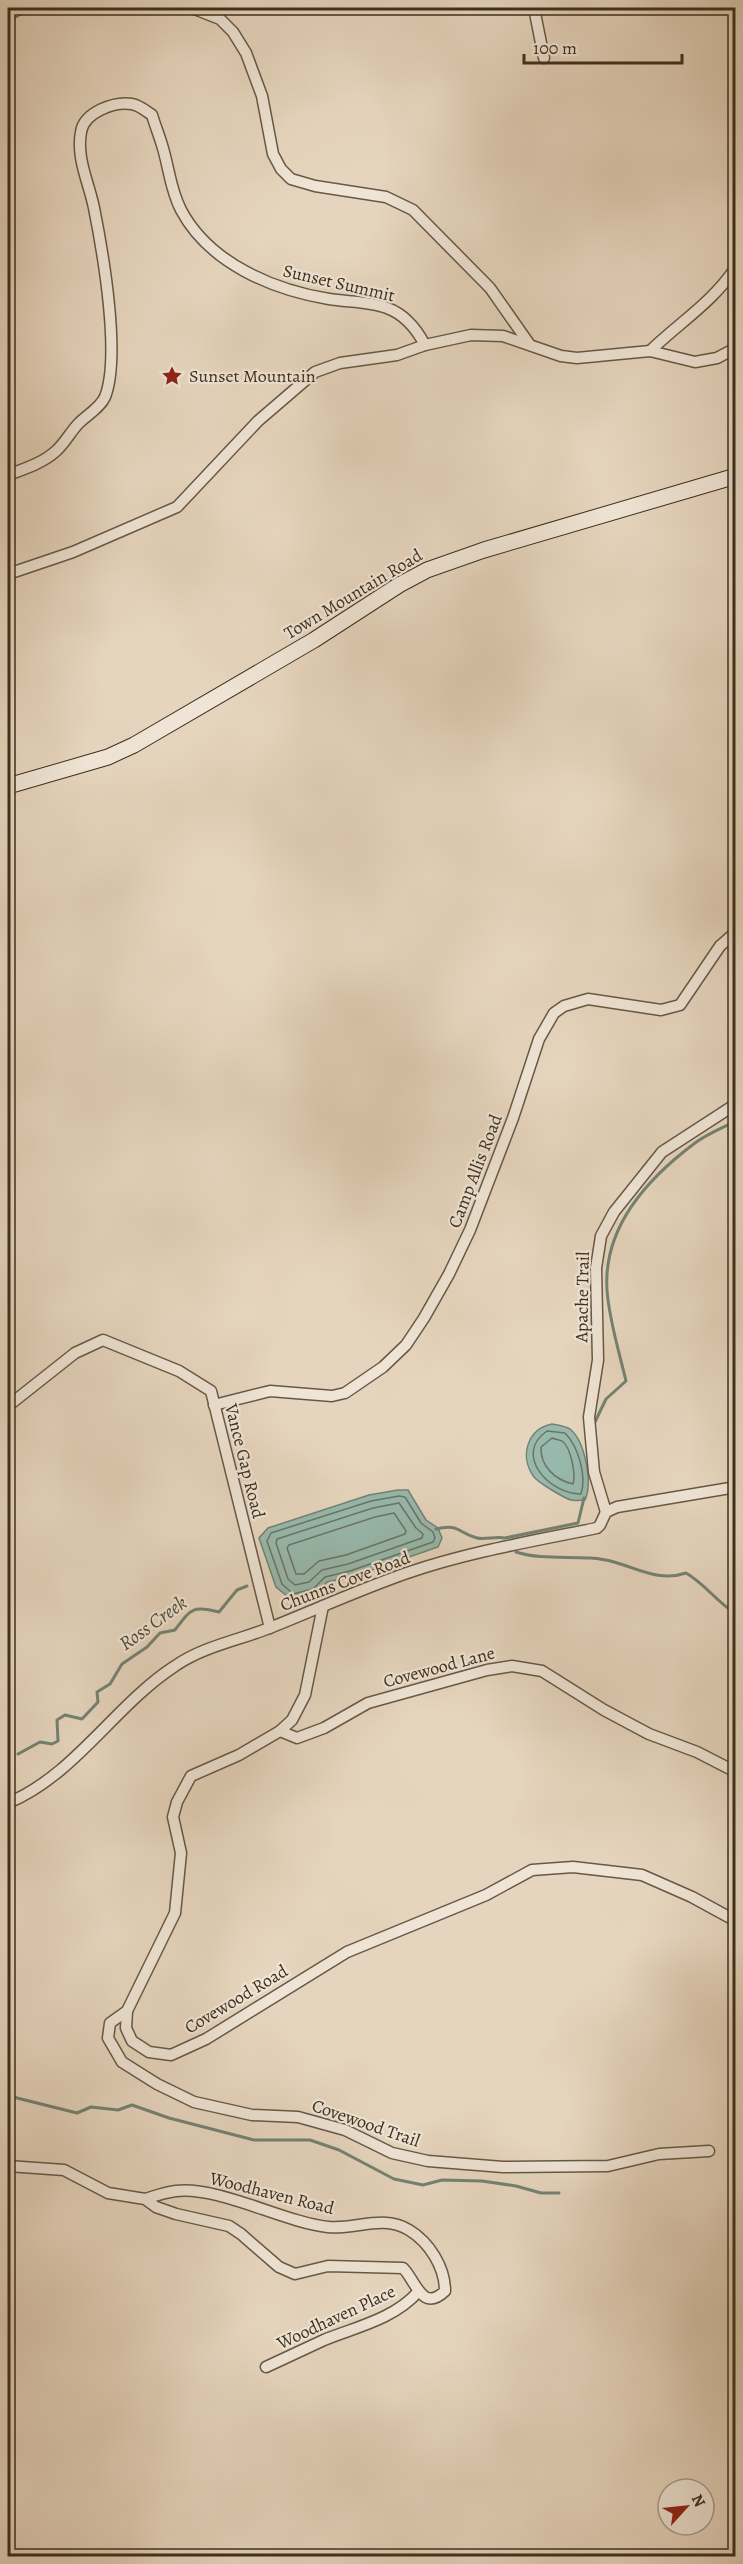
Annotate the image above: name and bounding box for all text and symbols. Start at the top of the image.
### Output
scale bar [524,27,682,65]
text: 100 m [533,36,577,60]
street label: Sunset Summit [281,258,397,308]
place icon: Sunset Mountain [160,364,184,388]
place label: Sunset Mountain [189,364,316,388]
street label: Town Mountain Road [279,543,427,645]
street label: Camp Allis Road [442,1110,508,1231]
street label: Apache Trail [569,1251,595,1344]
street label: Vance Gap Road [219,1400,271,1521]
street label: Chunns Cove Road [276,1545,414,1617]
water label: Ross Creek [114,1589,192,1657]
street label: Covewood Lane [381,1641,497,1693]
street label: Covewood Road [180,1959,292,2039]
street label: Covewood Trail [309,2093,424,2153]
street label: Woodhaven Road [206,2166,337,2220]
street label: Woodhaven Place [272,2279,399,2355]
north arrow [656,2477,716,2537]
text: N [686,2490,711,2511]

